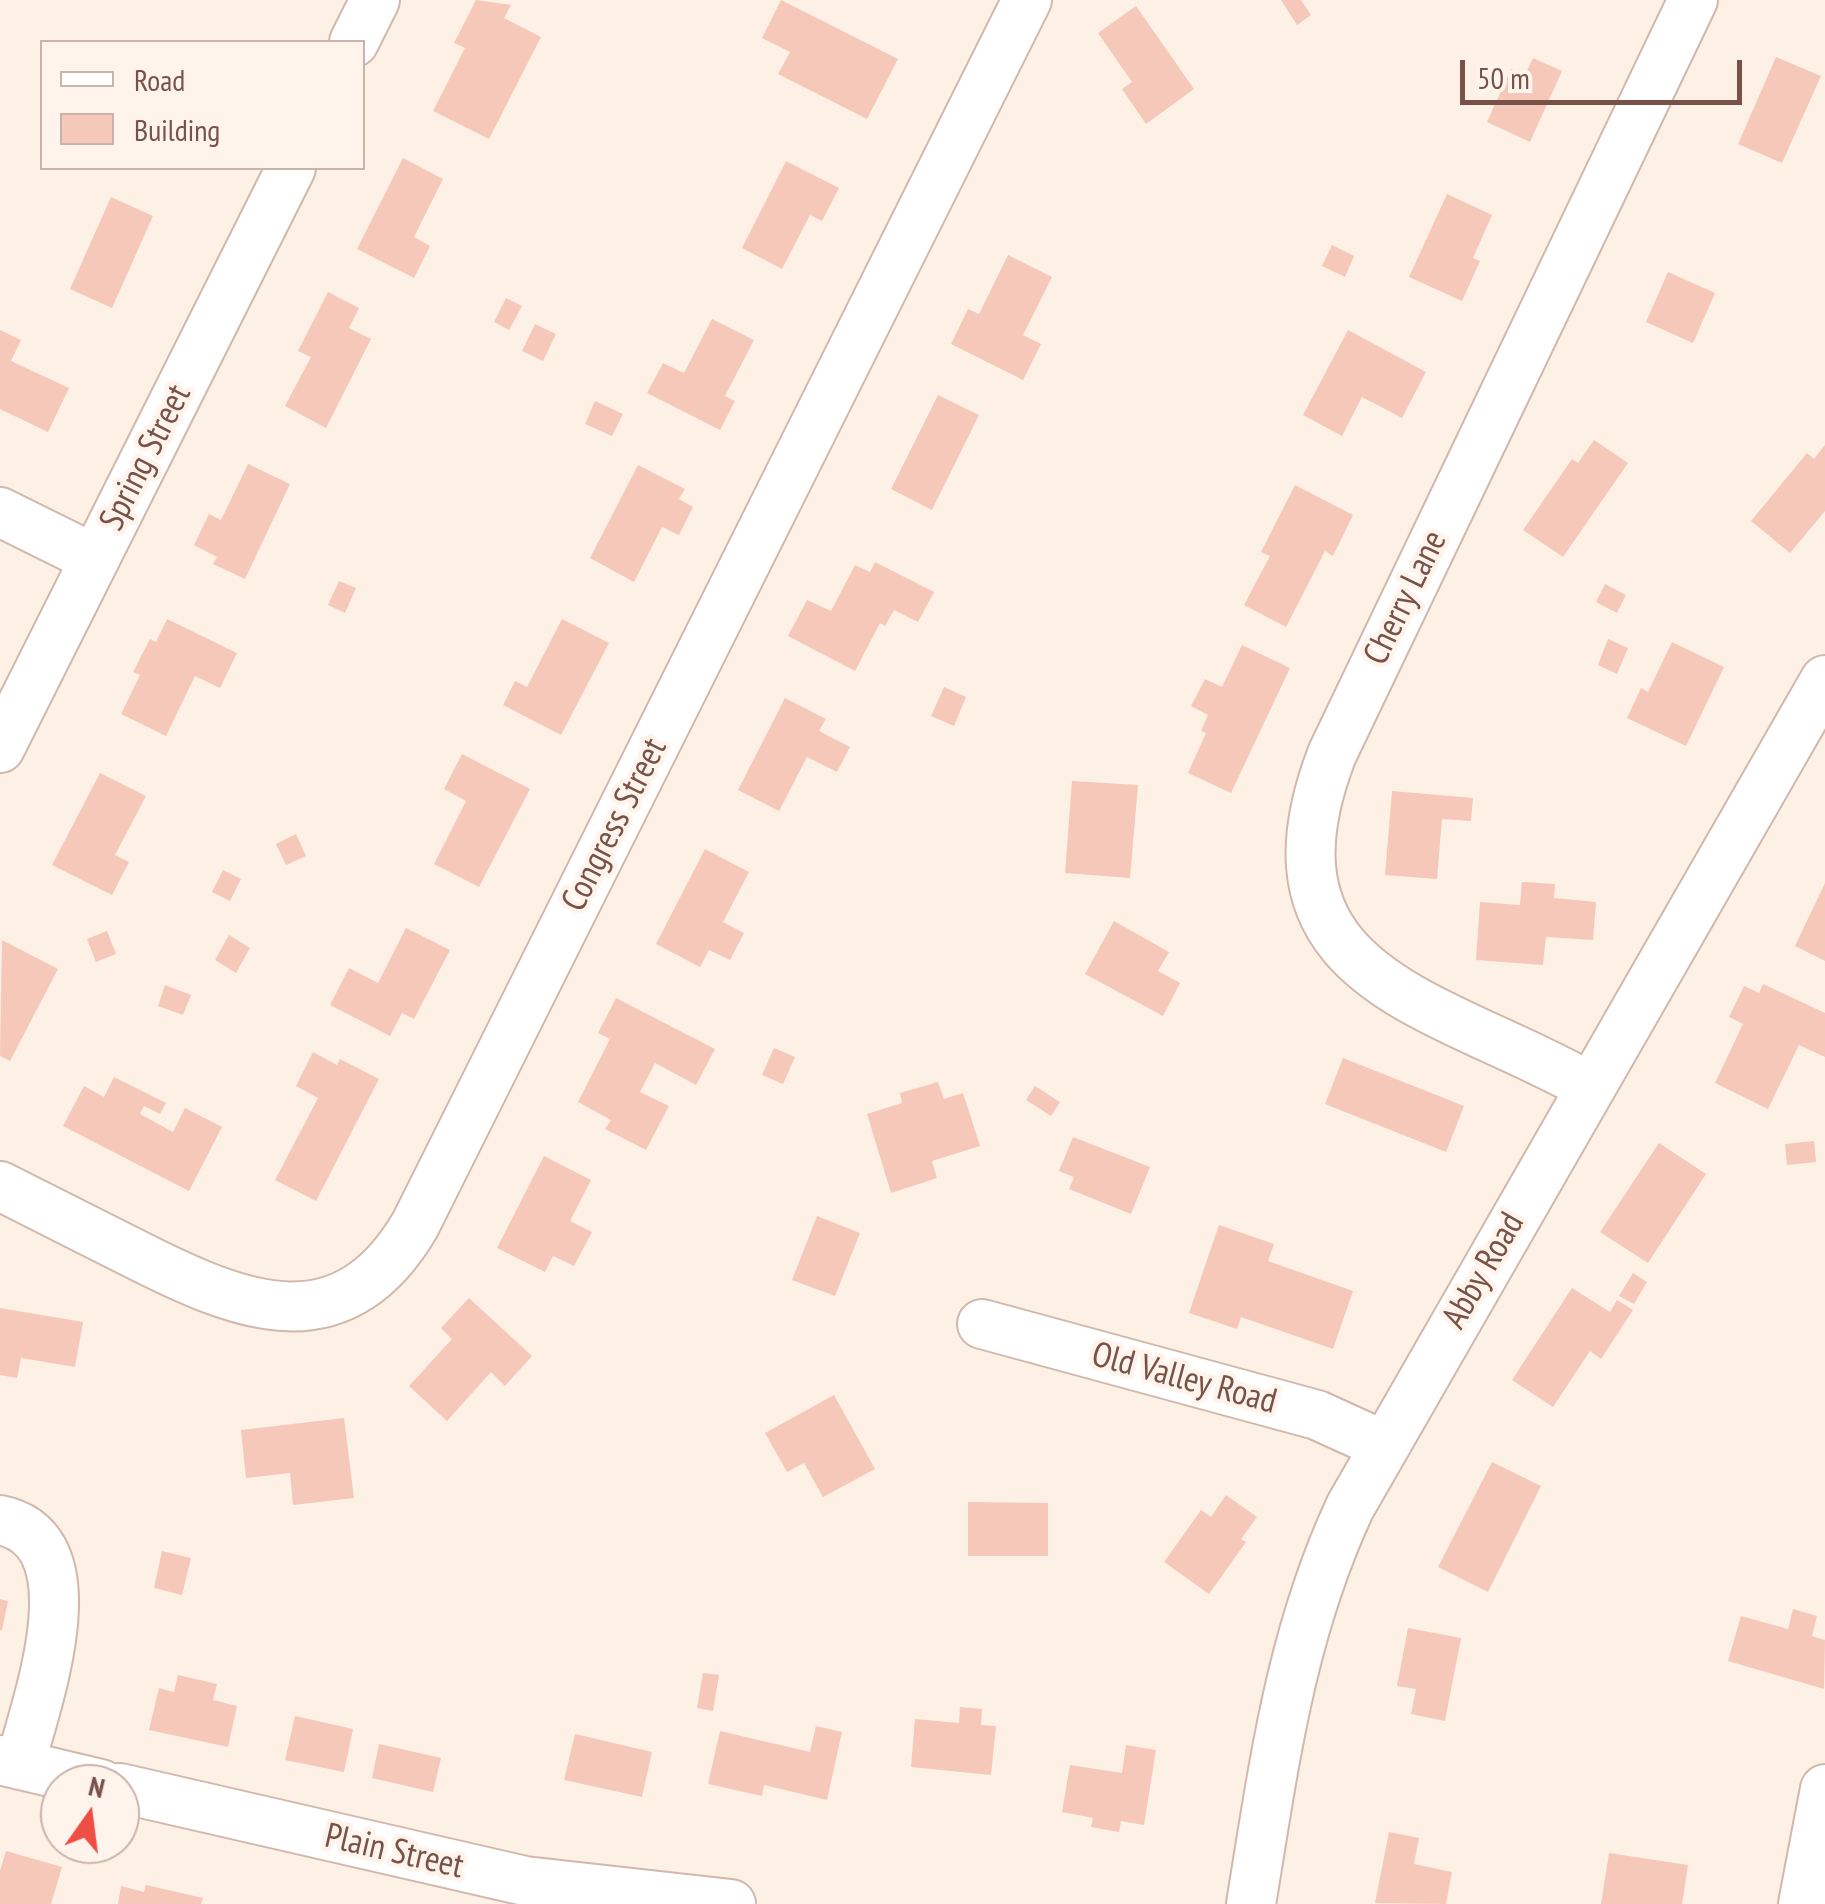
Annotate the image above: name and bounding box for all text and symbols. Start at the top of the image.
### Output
legend [40,40,365,170]
scale bar [1465,40,1748,102]
text: 50 m [1477,58,1530,97]
text: Road [134,60,185,99]
text: Building [134,110,220,149]
street label: Spring Street [91,378,201,538]
street label: Cherry Lane [1356,524,1456,672]
street label: Congress Street [554,732,676,918]
street label: Abby Road [1434,1206,1534,1336]
street label: Old Valley Road [1087,1334,1281,1424]
north arrow [40,1764,140,1864]
text: N [85,1767,109,1806]
street label: Plain Street [321,1816,467,1888]

